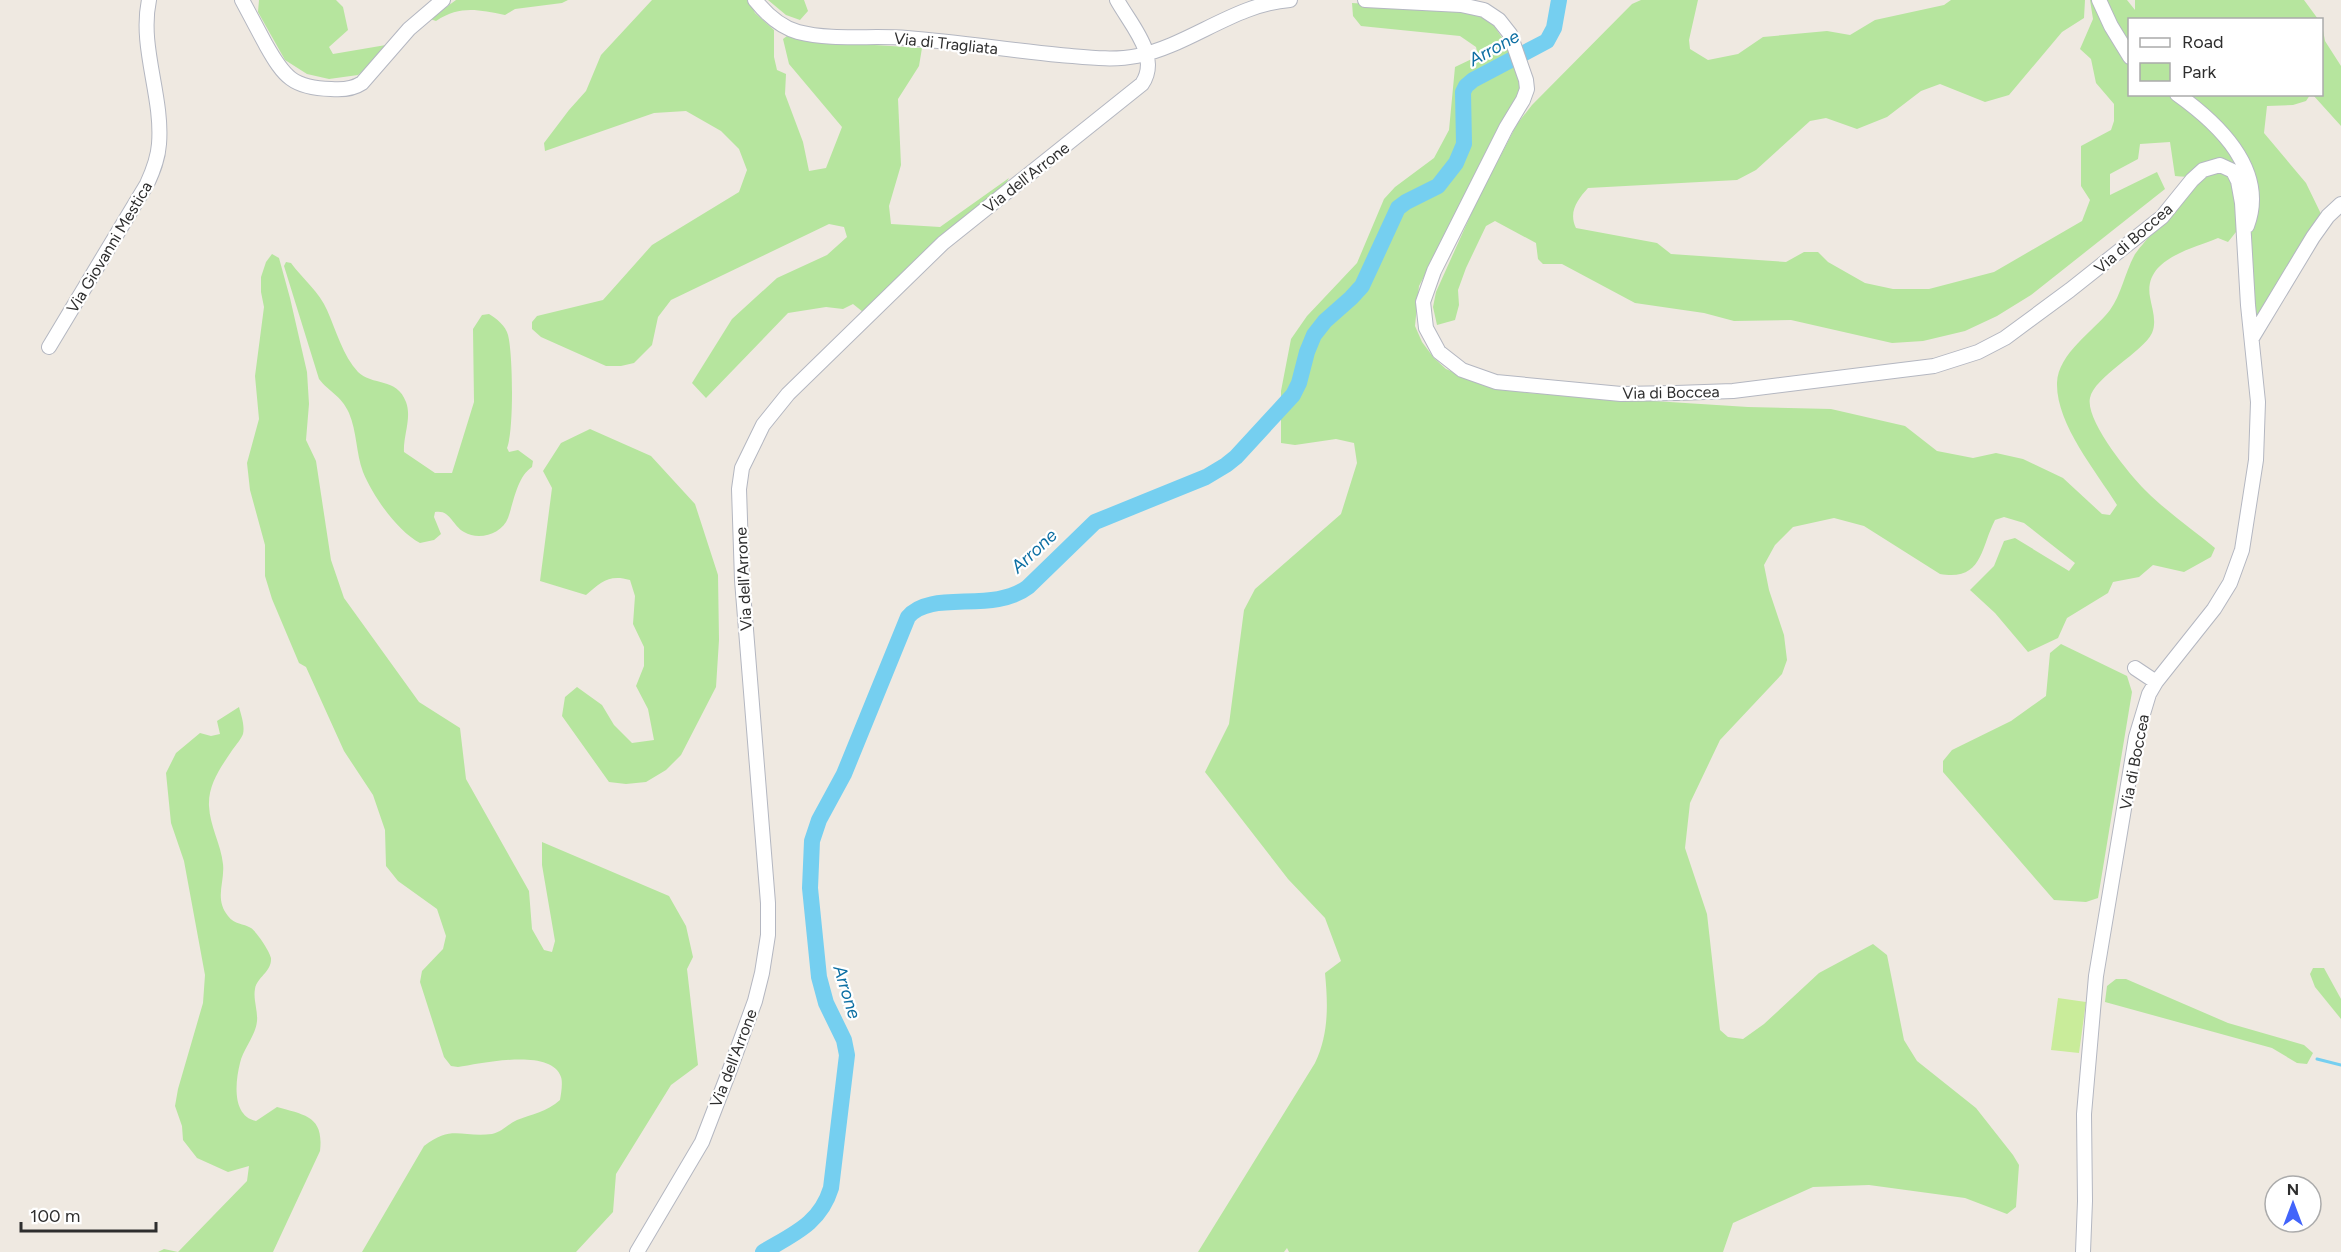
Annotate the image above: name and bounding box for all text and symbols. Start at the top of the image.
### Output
legend [2128,18,2323,96]
water label: Arrone [1464,25,1523,71]
street label: Via di Tragliata [893,29,999,58]
text: Road [2182,31,2223,53]
text: Park [2182,61,2217,83]
street label: Via dell'Arrone [980,138,1073,217]
street label: Via Giovanni Mestica [63,178,156,316]
street label: Via di Boccea [2090,199,2176,277]
street label: Via di Boccea [1622,382,1720,403]
water label: Arrone [1006,524,1062,578]
street label: Via dell'Arrone [731,526,756,631]
street label: Via di Boccea [2116,713,2153,812]
water label: Arrone [828,962,866,1022]
street label: Via dell'Arrone [706,1006,761,1110]
north arrow [2263,1174,2323,1234]
text: N [2287,1180,2299,1199]
scale bar [21,1195,156,1233]
text: 100 m [30,1205,80,1227]

